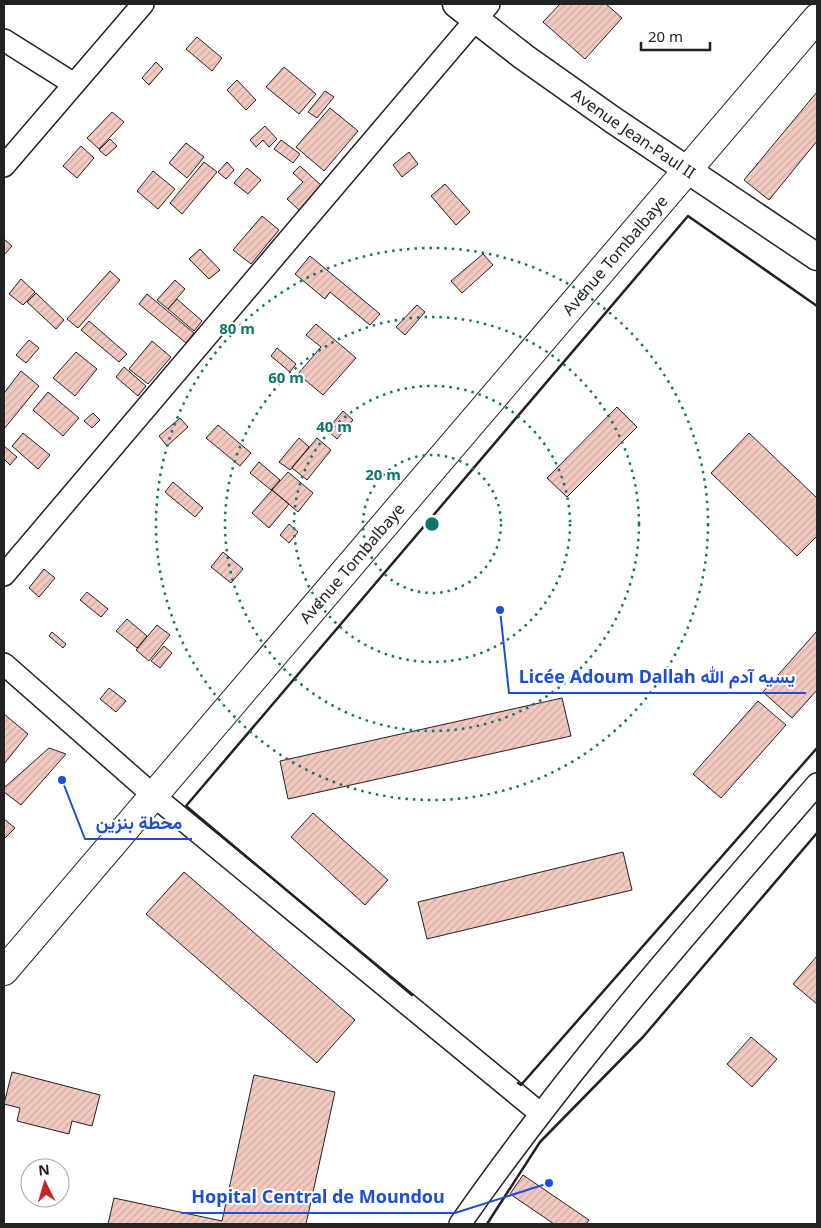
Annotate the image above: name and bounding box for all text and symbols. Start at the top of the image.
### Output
scale bar [641,20,710,52]
text: 20 m [648,26,683,46]
street label: Avenue Jean-Paul II [567,83,700,184]
street label: Avenue Tombalbaye [557,190,672,320]
text: 80 m [219,318,255,338]
text: 60 m [268,367,304,387]
text: 40 m [316,416,352,436]
text: 20 m [365,464,401,484]
street label: Avenue Tombalbaye [294,498,410,628]
centre of rings [423,515,441,533]
callout: Licée Adoum Dallah يسيه آدم الله [509,660,806,693]
text: Licée Adoum Dallah يسيه آدم الله [519,664,795,689]
callout: محطة بنزين [85,806,192,839]
text: محطة بنزين [96,810,183,834]
north arrow [20,1158,70,1208]
text: N [37,1160,50,1180]
callout: Hopital Central de Moundou [181,1180,455,1213]
text: Hopital Central de Moundou [191,1184,445,1208]

